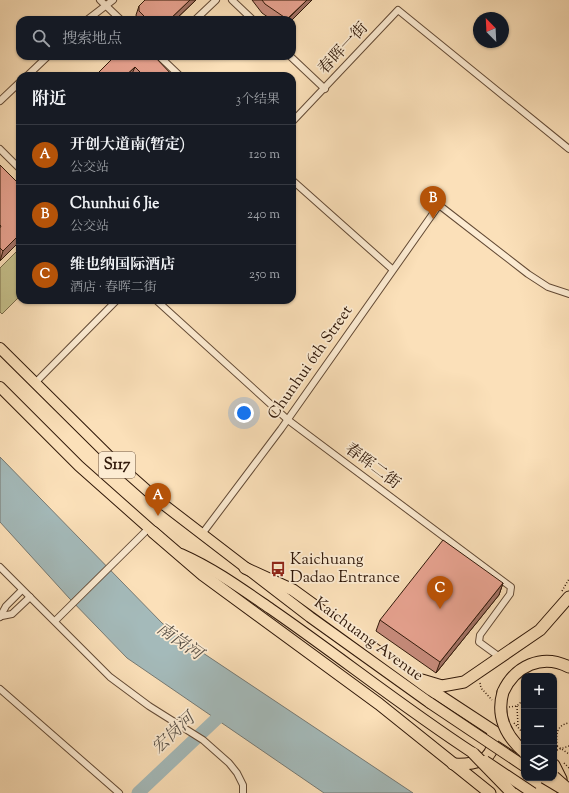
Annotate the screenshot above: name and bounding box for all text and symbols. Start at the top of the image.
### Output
north arrow [473,12,509,48]
search box [16,16,296,60]
street label: 春晖一街 [314,18,374,80]
icon: search [30,27,52,49]
text: 搜索地点 [62,29,122,50]
text: 附近 [32,88,66,112]
text: 3个结果 [236,91,280,109]
text: 开创大道南(暂定) [70,135,185,156]
text: A [40,146,50,164]
text: 120 m [249,146,280,164]
text: 公交站 [70,159,109,177]
pin: B [420,186,446,219]
text: Chunhui 6 Jie [70,194,159,215]
text: B [41,206,49,224]
text: 240 m [247,206,280,224]
text: 公交站 [70,218,109,236]
text: 维也纳国际酒店 [70,255,175,276]
text: C [40,266,50,284]
text: 250 m [249,266,280,284]
text: 酒店 · 春晖二街 [70,279,157,297]
street label: Chunhui 6th Street [263,301,359,425]
your location [234,403,254,423]
street label: 春晖二街 [340,439,404,495]
road number: S117 [99,452,135,478]
pin: A [145,483,171,516]
place label: Kaichuang Dadao Entrance [290,549,400,590]
bus stop icon: Kaichuang Dadao Entrance [269,560,287,578]
pin: C [427,576,453,609]
street label: Kaichuang Avenue [309,592,427,688]
water label: 南岗河 [151,618,209,668]
map controls [521,673,557,781]
button: + [521,673,557,709]
water label: 宏岗河 [147,706,203,760]
button: − [521,709,557,745]
button: layers [521,745,557,781]

